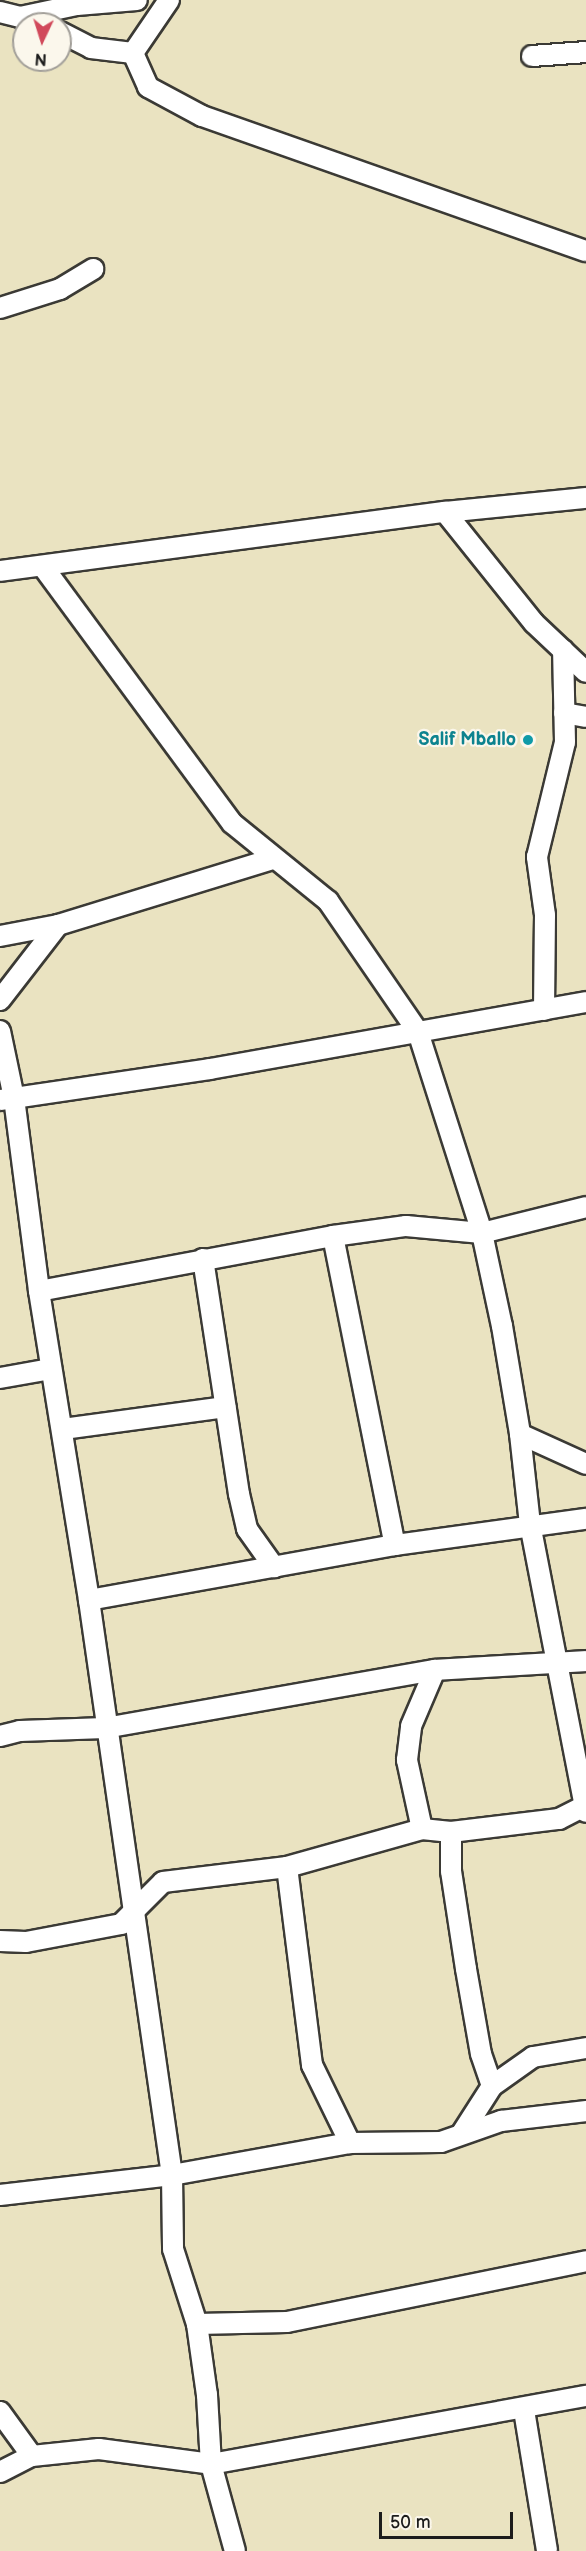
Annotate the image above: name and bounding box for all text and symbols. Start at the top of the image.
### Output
north arrow [12,12,72,72]
text: N [34,49,48,68]
place label: Salif Mballo [418,729,516,751]
marker: Salif Mballo [521,733,535,747]
scale bar [382,2500,516,2538]
text: 50 m [390,2512,431,2533]

